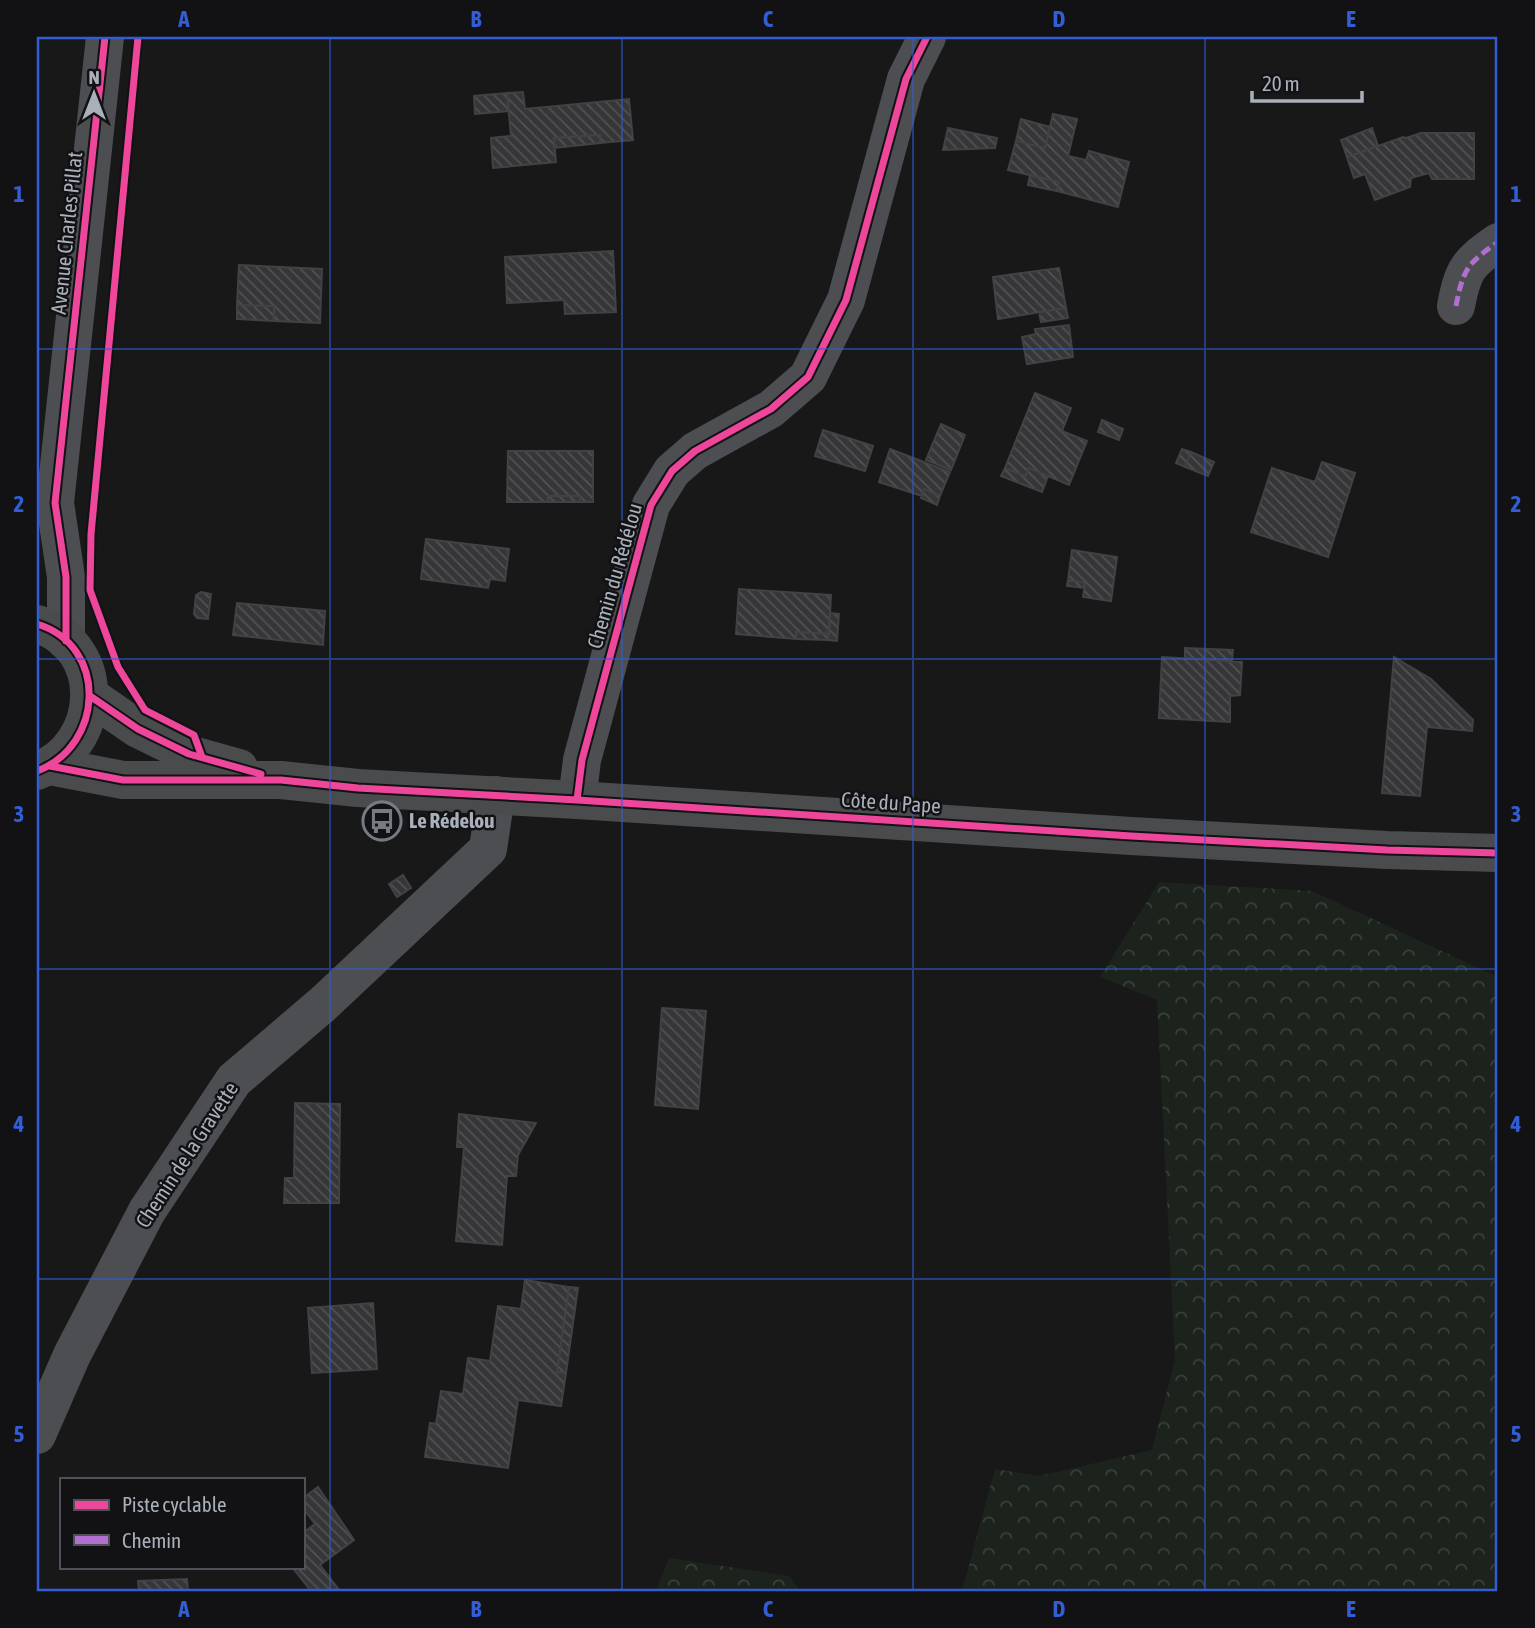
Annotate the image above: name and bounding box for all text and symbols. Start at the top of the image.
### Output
text: A [177,6,190,32]
text: B [471,6,482,32]
text: C [763,6,774,32]
text: D [1053,6,1066,32]
text: E [1346,6,1356,32]
north arrow [60,60,130,130]
scale bar [1252,60,1362,104]
text: N [88,66,100,88]
text: 20 m [1262,71,1300,95]
street label: Avenue Charles Pillat [46,150,86,315]
text: 1 [14,181,25,207]
text: 1 [1511,181,1522,207]
text: 2 [14,491,24,517]
text: 2 [1511,491,1521,517]
street label: Chemin du Rédélou [582,500,646,651]
street label: Côte du Pape [841,787,942,817]
bus stop icon: Le Rédelou [361,800,403,842]
text: 3 [14,801,24,827]
text: 3 [1511,801,1521,827]
place label: Le Rédelou [409,808,494,832]
street label: Chemin de la Gravette [130,1077,242,1232]
text: 4 [13,1111,25,1137]
text: 4 [1510,1111,1522,1137]
text: 5 [14,1421,25,1447]
text: 5 [1511,1421,1522,1447]
legend [60,1478,304,1568]
text: Piste cyclable [122,1492,227,1516]
text: Chemin [122,1528,181,1552]
text: A [177,1596,190,1622]
text: B [471,1596,482,1622]
text: C [763,1596,774,1622]
text: D [1053,1596,1066,1622]
text: E [1346,1596,1356,1622]

